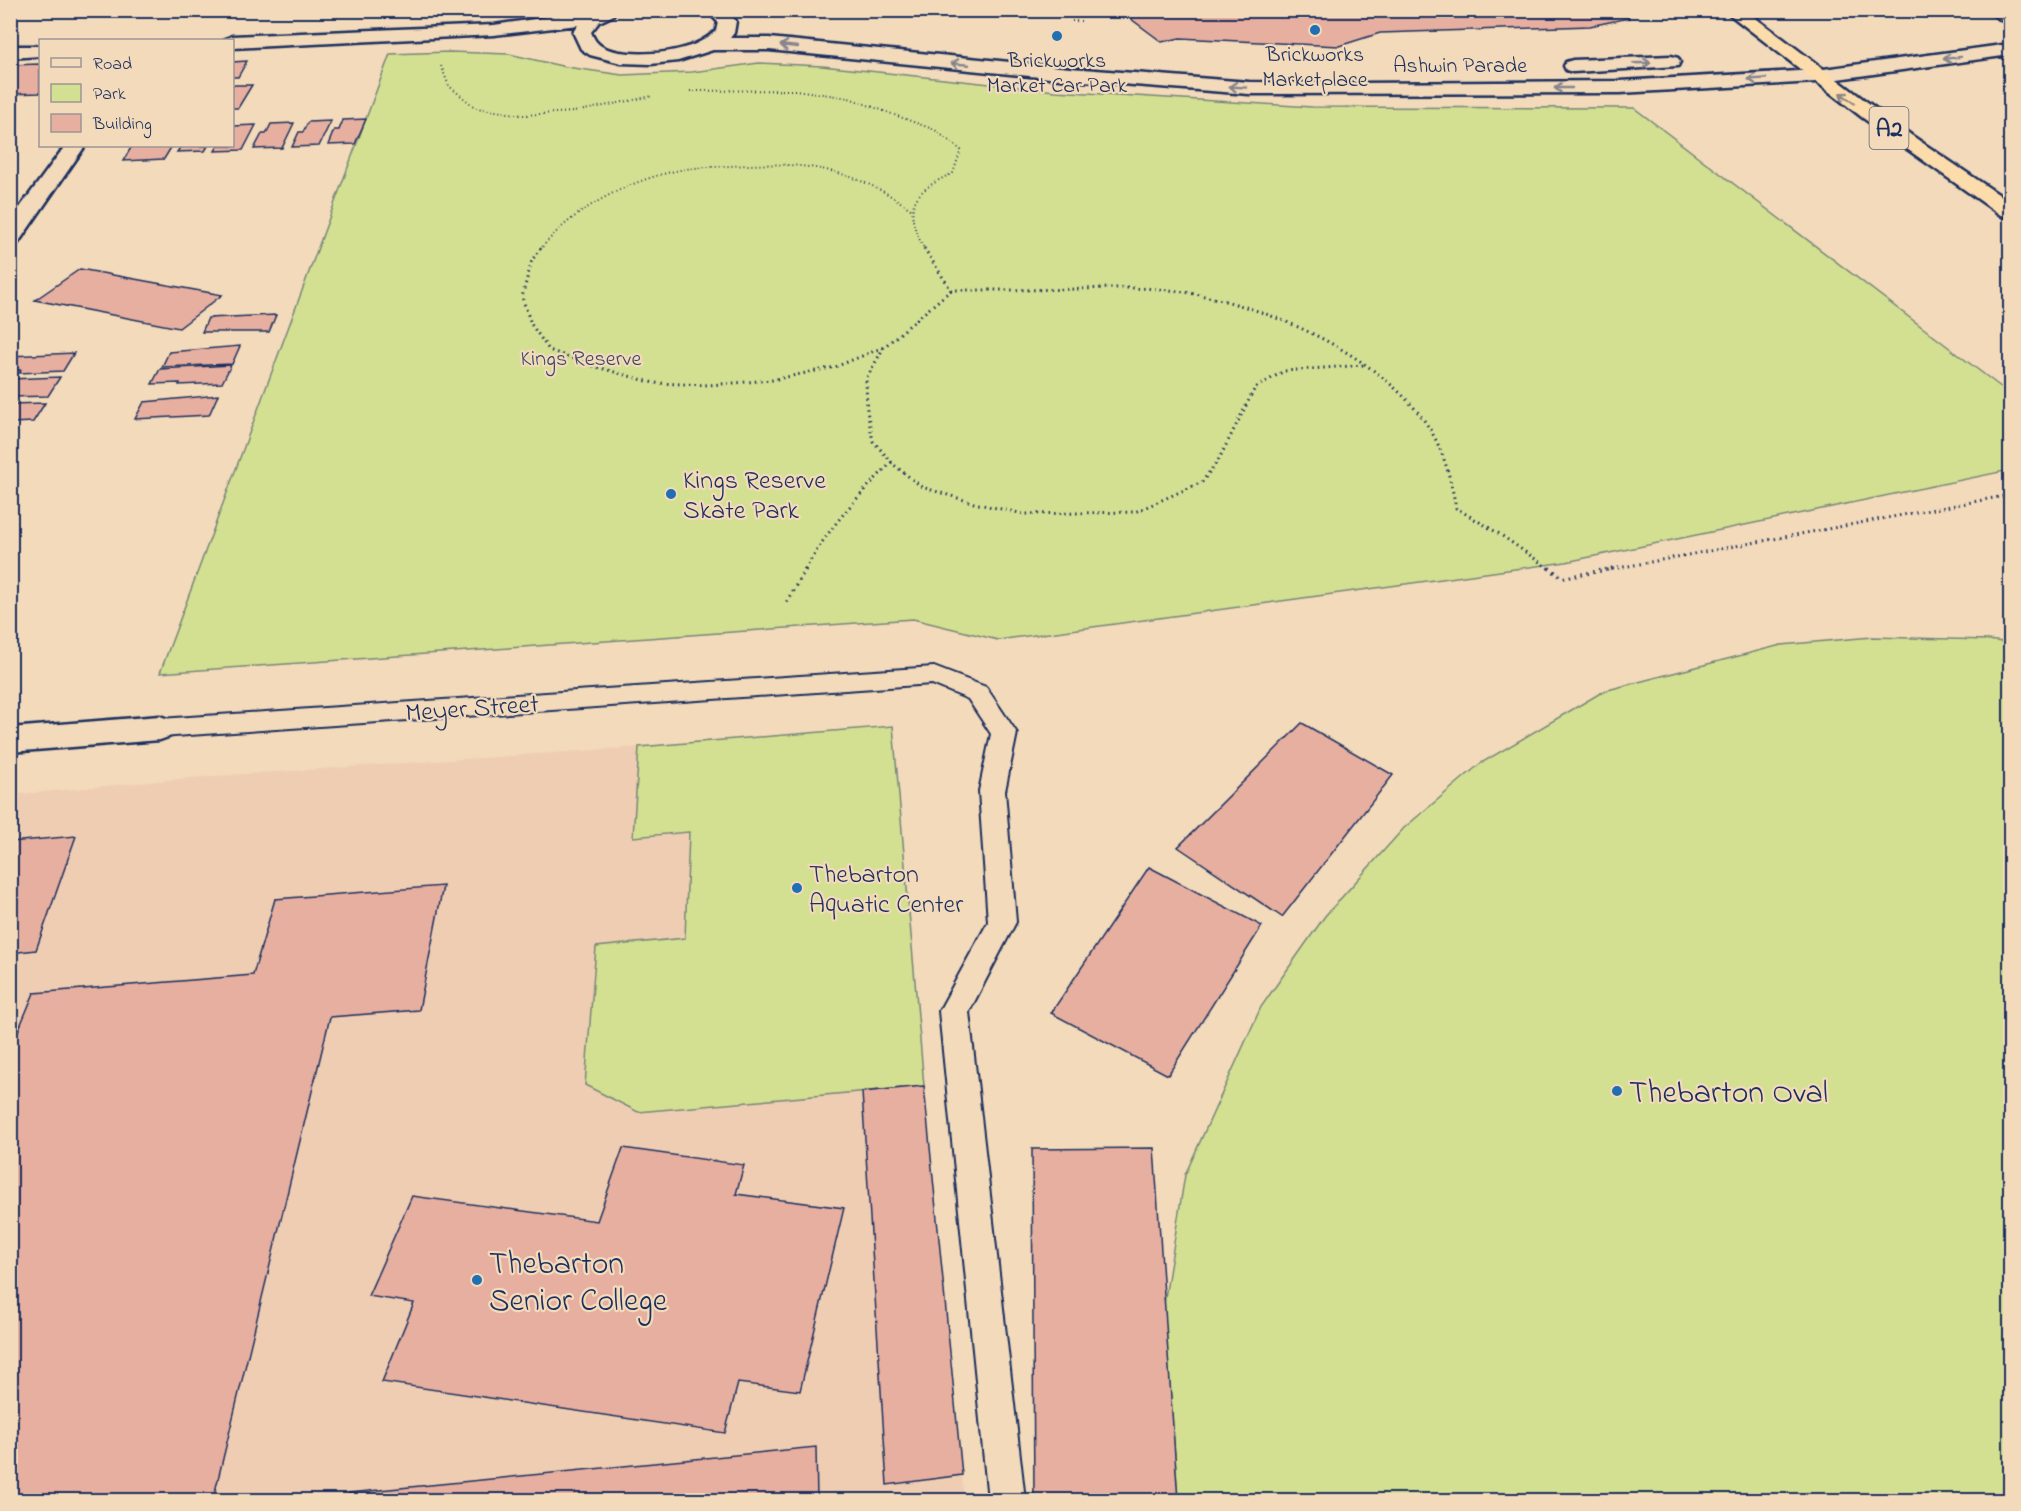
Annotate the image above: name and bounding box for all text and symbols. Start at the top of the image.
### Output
marker: Brickworks Marketplace [1308,23,1322,37]
marker: Brickworks Market Car Park [1050,29,1064,43]
legend [39,39,234,147]
one-way arrow [780,40,800,51]
place label: Brickworks Marketplace [1262,40,1368,97]
place label: Brickworks Market Car Park [987,46,1128,103]
street label: Ashwin Parade [1393,51,1527,83]
text: Road [93,52,132,78]
one-way arrow [1943,53,1963,64]
one-way arrow [950,58,970,69]
one-way arrow [1632,58,1652,69]
one-way arrow [1748,74,1768,85]
one-way arrow [1228,81,1248,92]
text: Park [93,82,126,108]
one-way arrow [1553,82,1573,94]
one-way arrow [1839,92,1855,104]
road number: A2 [1870,107,1908,149]
text: Building [92,112,152,139]
park label: Kings Reserve [521,344,642,377]
place label: Kings Reserve Skate Park [683,463,826,531]
marker: Kings Reserve Skate Park [664,487,678,501]
street label: Meyer Street [404,686,540,734]
place label: Thebarton Aquatic Center [809,857,964,925]
marker: Thebarton Aquatic Center [790,881,804,895]
place label: Thebarton Oval [1629,1071,1828,1118]
marker: Thebarton Oval [1610,1084,1624,1098]
place label: Thebarton Senior College [489,1242,668,1326]
marker: Thebarton Senior College [470,1273,484,1287]

